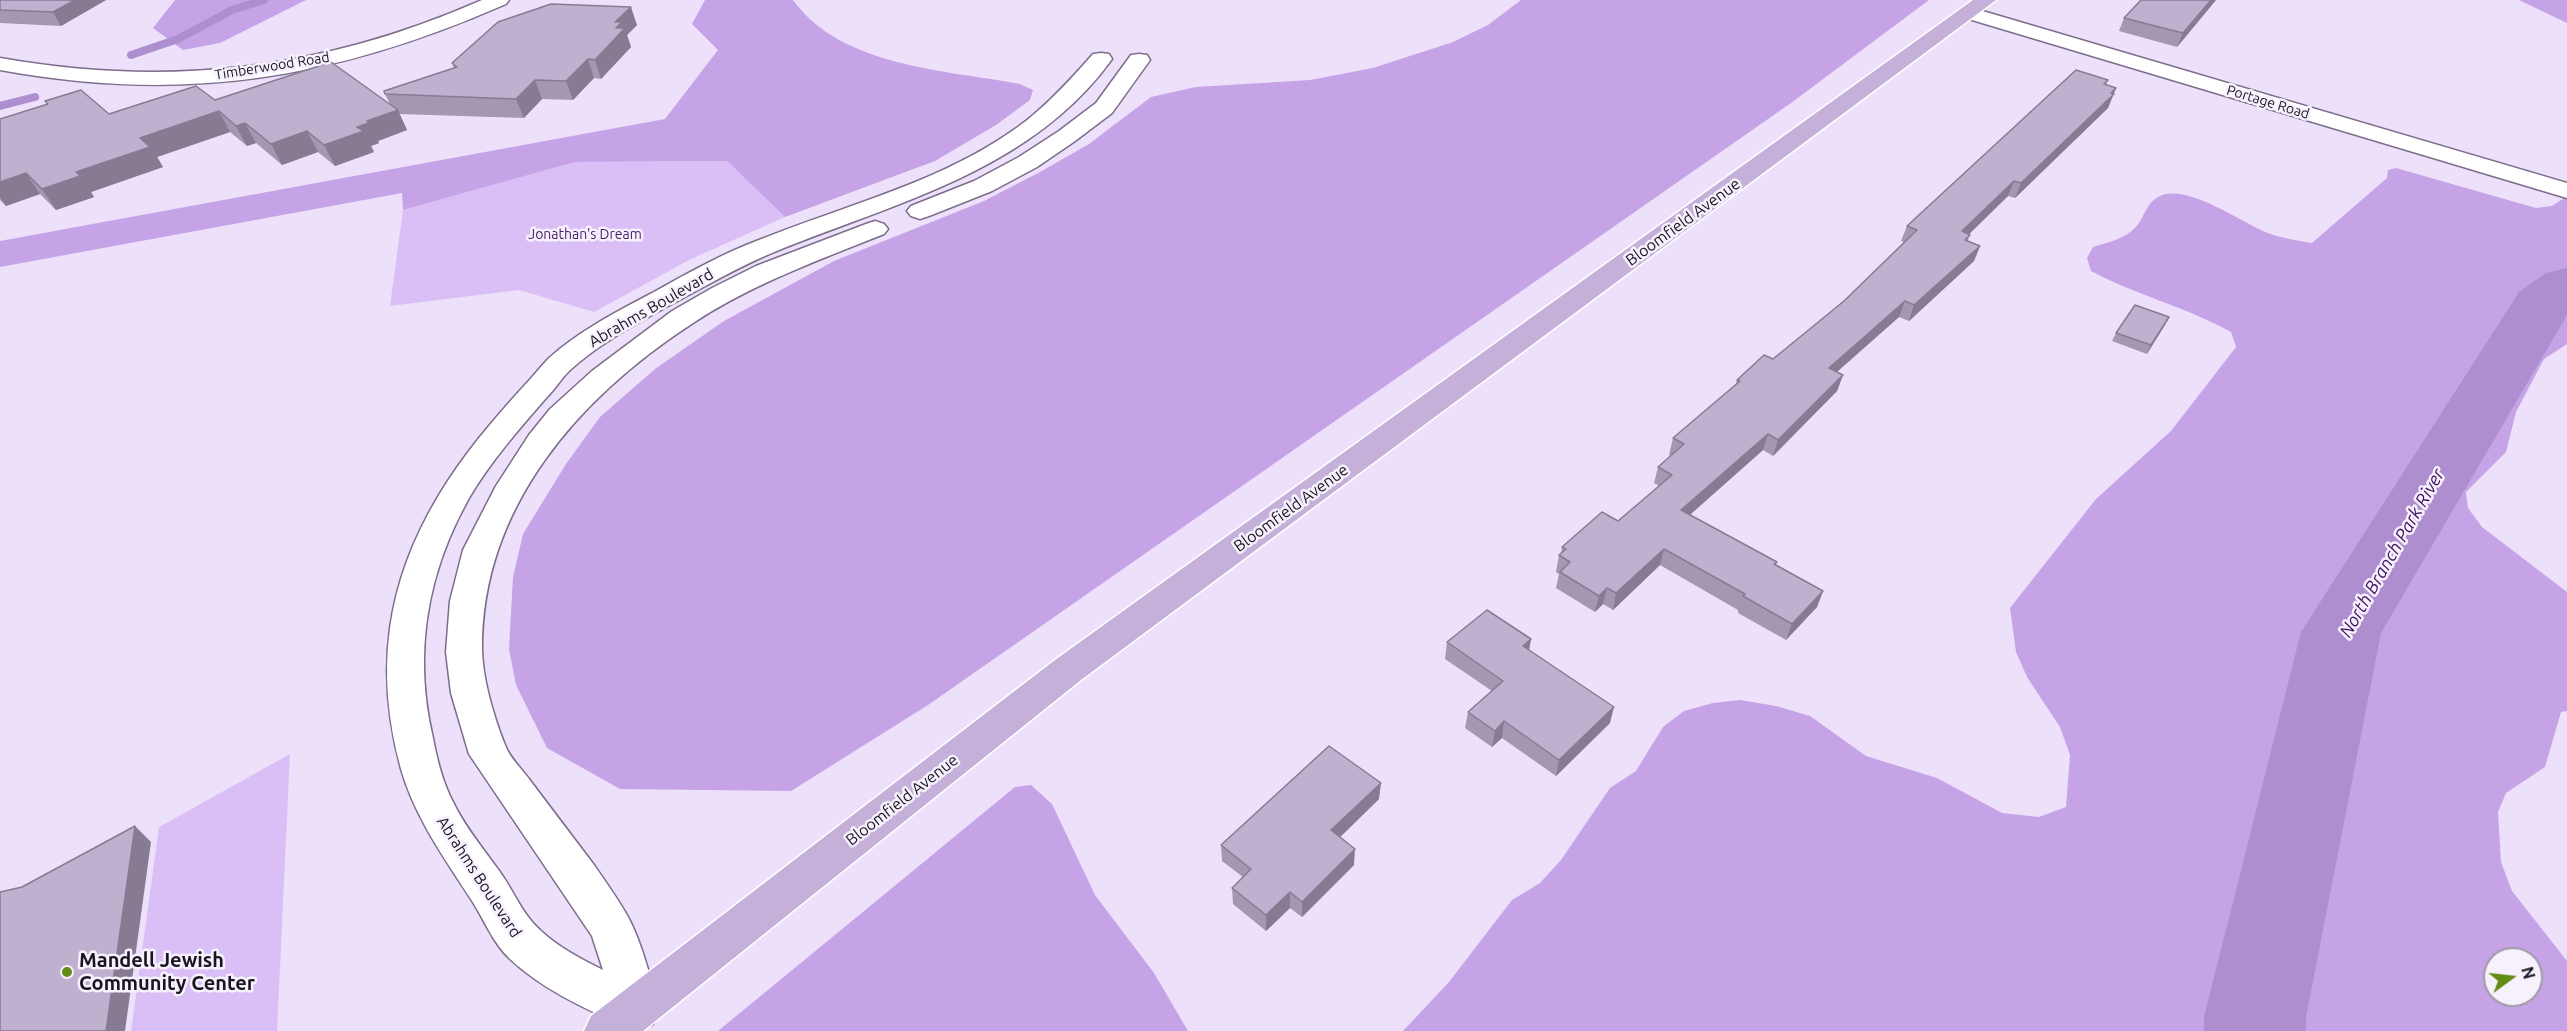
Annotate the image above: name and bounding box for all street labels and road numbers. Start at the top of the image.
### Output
street label: Timberwood Road [213,49,331,83]
street label: Portage Road [2225,81,2311,123]
street label: Bloomfield Avenue [1622,174,1744,270]
street label: Abrahms Boulevard [585,265,717,351]
street label: Bloomfield Avenue [1230,460,1352,556]
street label: Bloomfield Avenue [842,750,962,850]
street label: Abrahms Boulevard [433,813,525,941]

